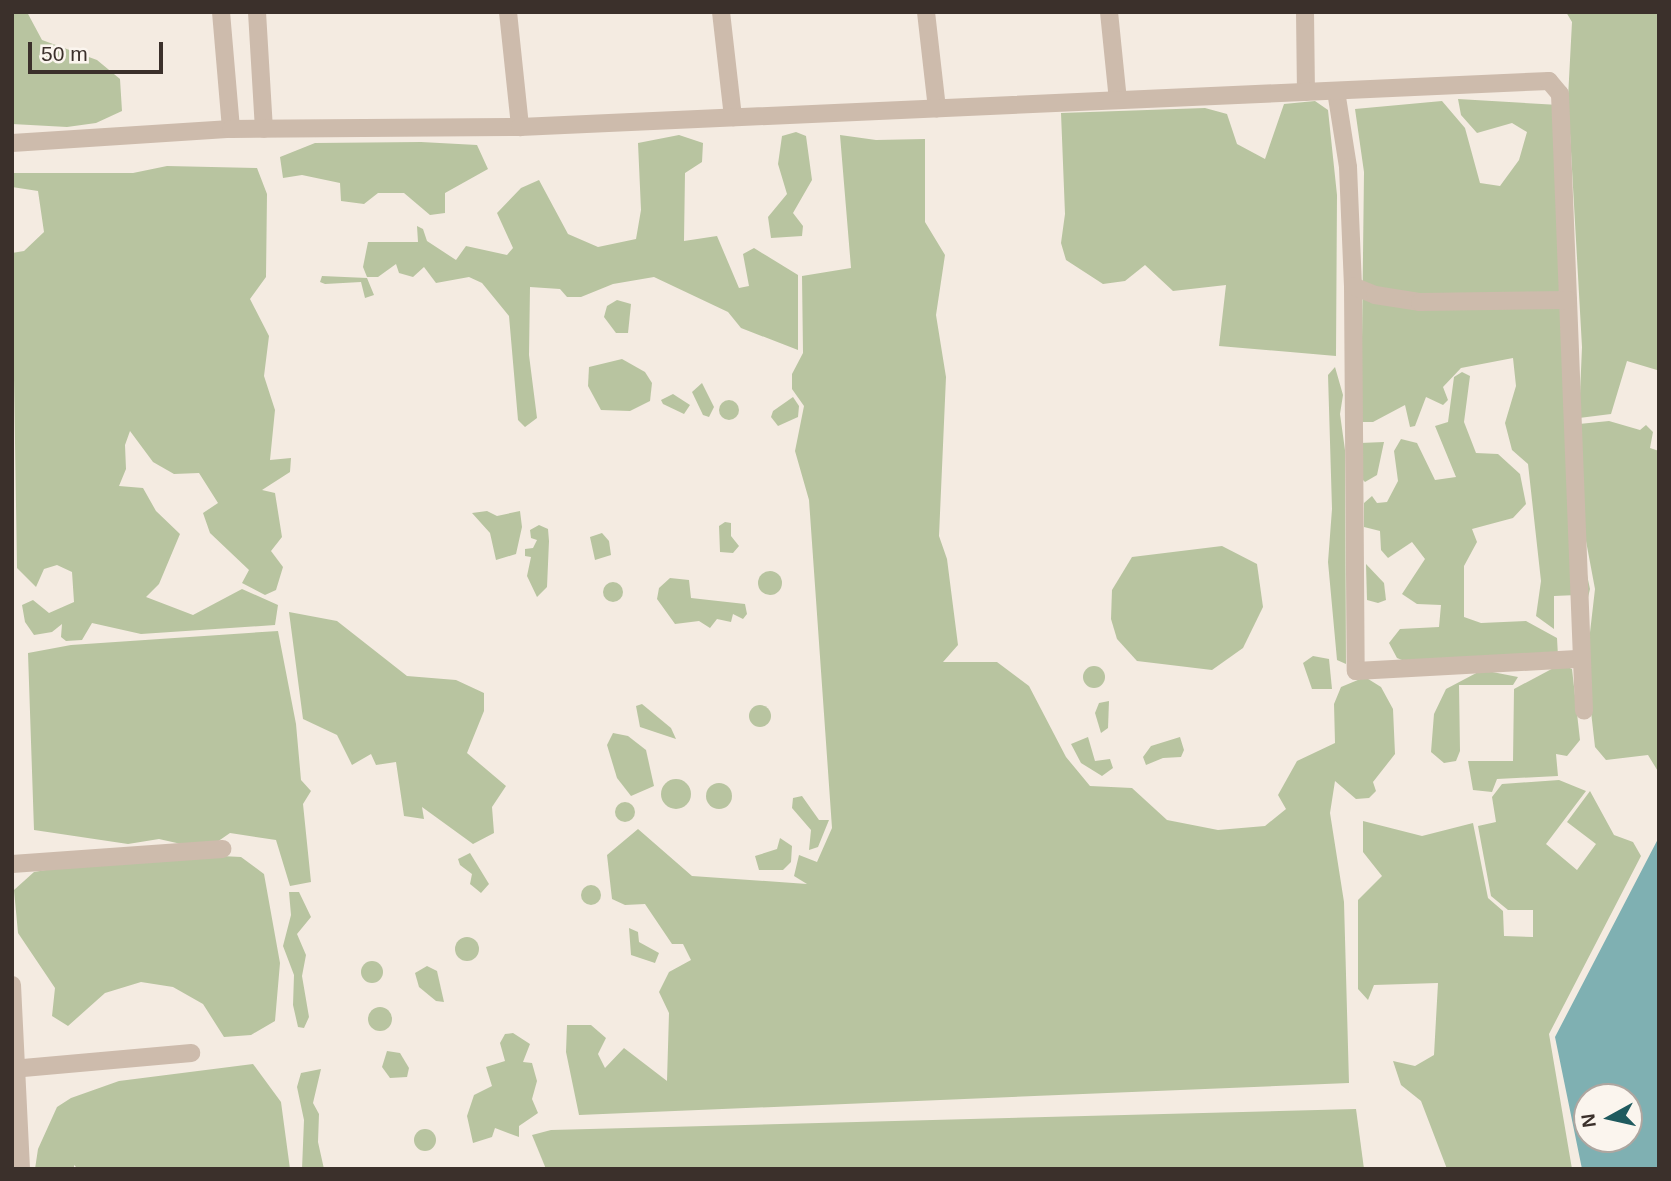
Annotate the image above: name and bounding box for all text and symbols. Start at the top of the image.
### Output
scale bar [32,28,166,72]
text: 50 m [41,42,88,65]
north arrow [1573,1083,1643,1153]
text: N [1577,1112,1600,1129]

